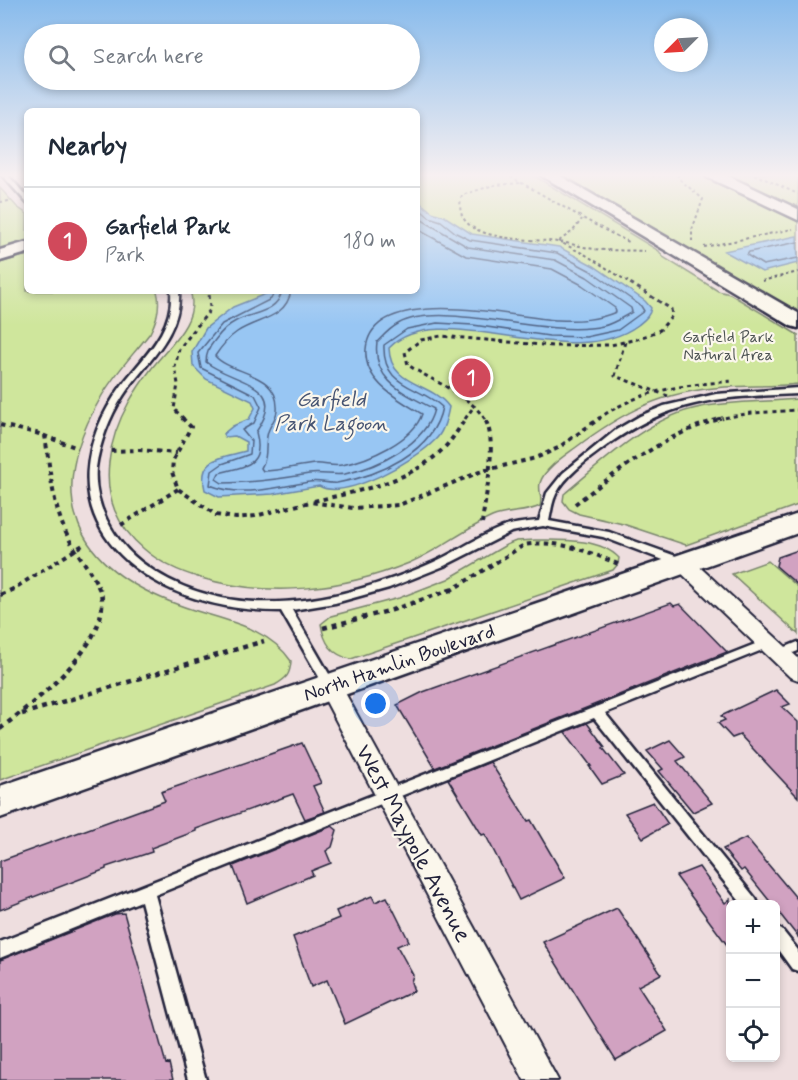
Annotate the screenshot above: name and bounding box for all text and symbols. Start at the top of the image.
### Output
north arrow [654,18,708,72]
search box [24,24,420,90]
icon: search [45,41,78,74]
text: Search here [93,43,204,71]
text: Nearby [48,130,127,164]
text: Garfield Park [105,214,231,242]
text: 1 [63,228,72,255]
text: 180 m [343,228,396,255]
text: Park [105,242,145,269]
park label: Garfield Park Natural Area [682,327,774,366]
pin: 1 [452,356,490,400]
water label: Garfield Park Lagoon [274,386,388,440]
street label: North Hamlin Boulevard [300,618,499,709]
your location [361,689,390,718]
street label: West Maypole Avenue [347,740,478,948]
map controls [726,900,780,1062]
button: + [726,900,780,954]
button: − [726,954,780,1008]
button: locate [726,1008,780,1062]

